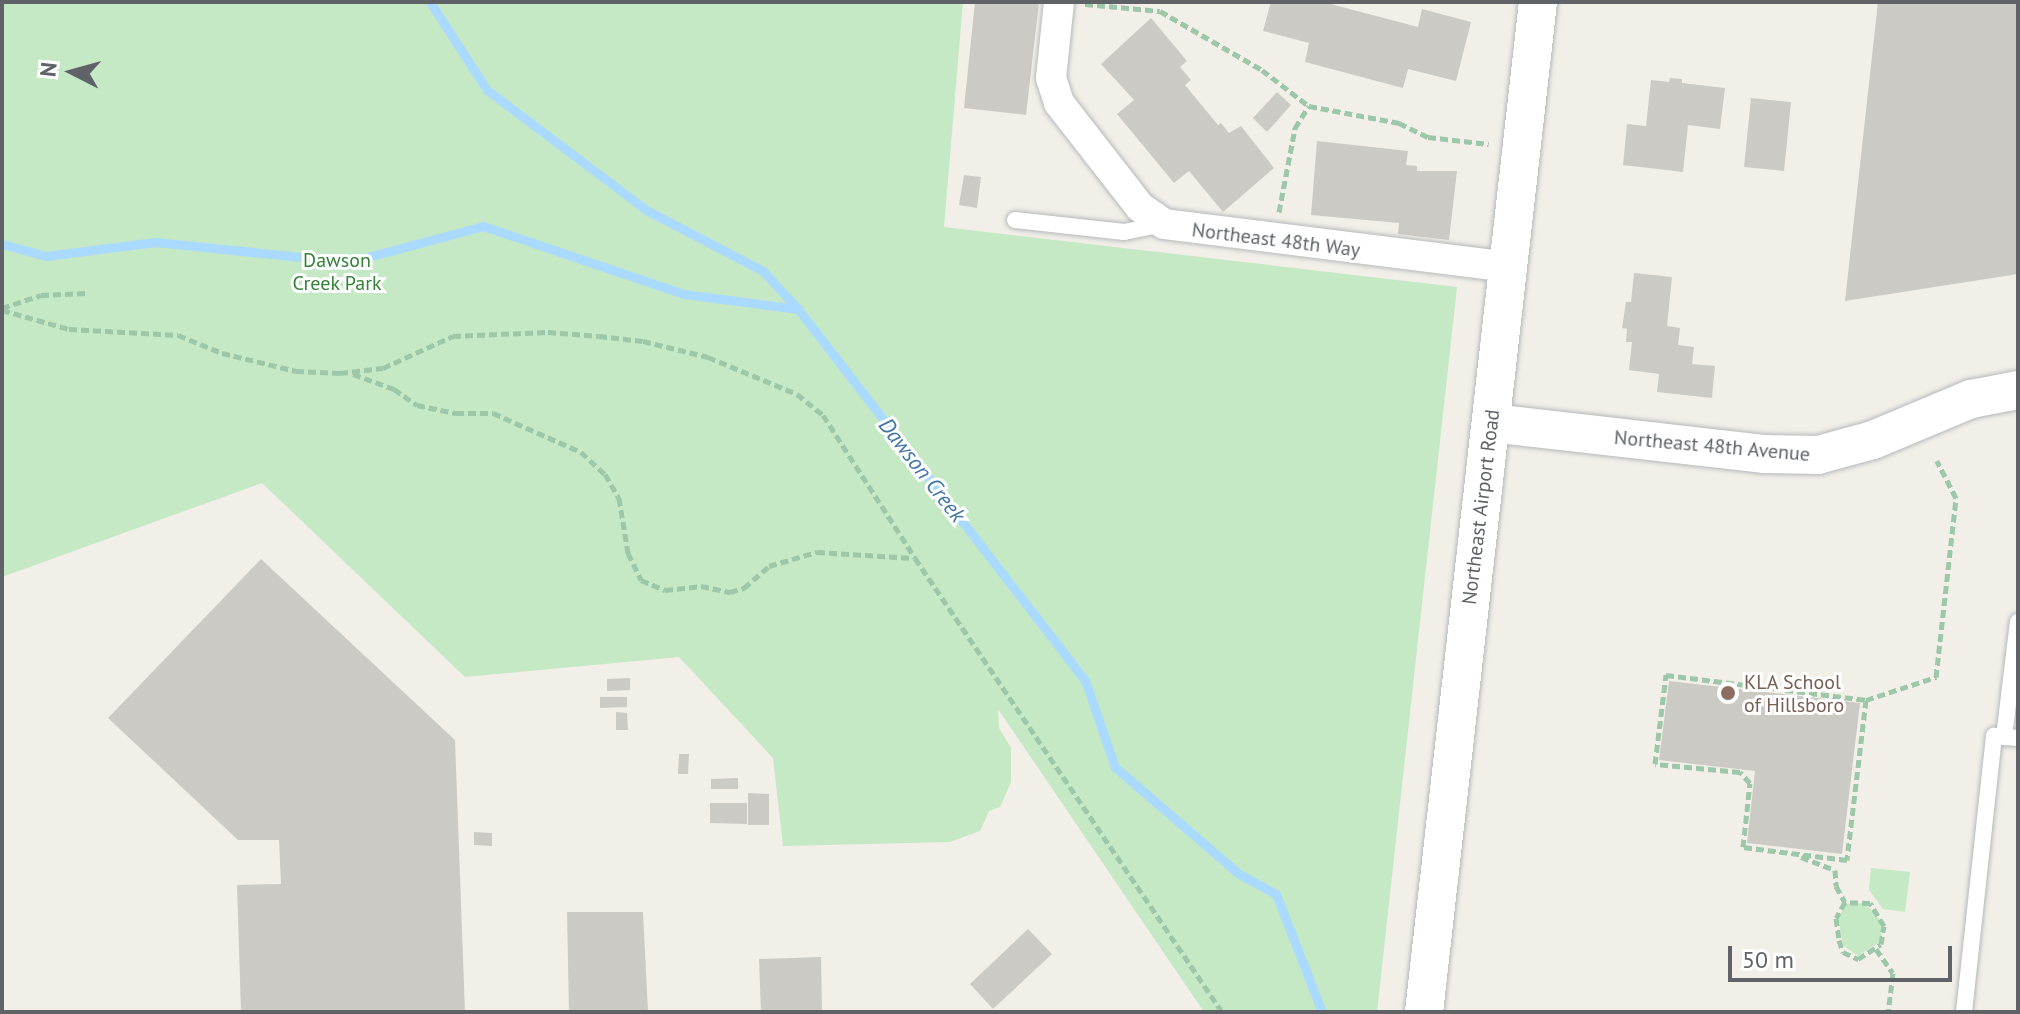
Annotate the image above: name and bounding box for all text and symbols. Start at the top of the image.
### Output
north arrow [32,32,112,112]
text: N [33,61,63,78]
street label: Northeast 48th Way [1190,218,1362,262]
park label: Dawson Creek Park [292,249,382,296]
street label: Northeast Airport Road [1457,408,1505,606]
water label: Dawson Creek [873,412,971,528]
street label: Northeast 48th Avenue [1613,425,1811,467]
place label: KLA School of Hillsboro [1744,670,1844,717]
marker: KLA School of Hillsboro [1719,684,1737,702]
scale bar [1732,930,1956,980]
text: 50 m [1742,944,1794,975]

